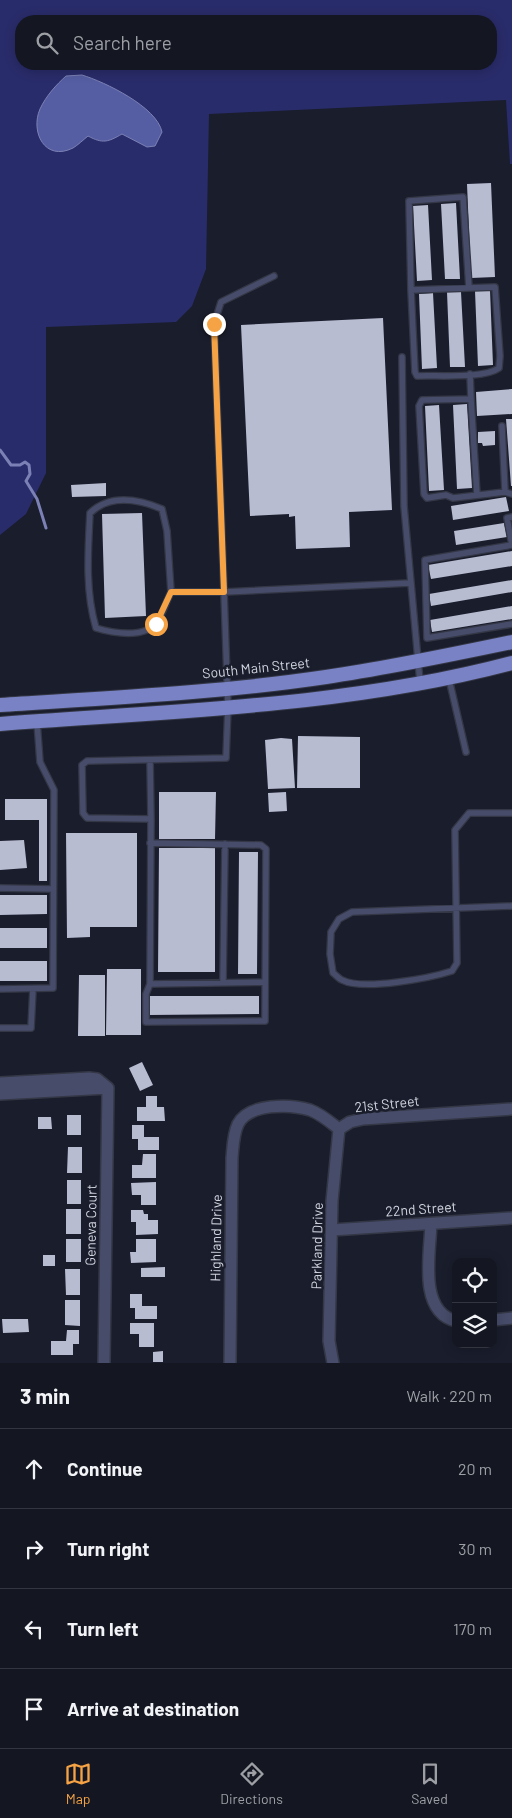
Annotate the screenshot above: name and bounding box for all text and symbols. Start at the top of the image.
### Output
search box [15,15,497,70]
icon: search [33,29,61,57]
text: Search here [73,31,172,54]
route end [203,313,226,336]
route start [145,613,168,636]
street label: South Main Street [201,653,311,682]
street label: 21st Street [354,1092,420,1115]
street label: Geneva Court [81,1184,100,1266]
street label: Highland Drive [206,1194,225,1282]
street label: 22nd Street [385,1198,457,1219]
street label: Parkland Drive [307,1202,326,1290]
map controls [452,1258,497,1348]
button: locate [452,1258,497,1303]
button: layers [452,1303,497,1348]
text: 3 min [20,1383,70,1408]
text: Walk · 220 m [406,1386,492,1405]
icon: ahead [20,1455,48,1483]
text: Continue [67,1457,143,1480]
text: 20 m [458,1459,492,1478]
icon: right [20,1535,48,1563]
text: Turn right [67,1537,149,1560]
text: 30 m [458,1539,492,1558]
icon: left [20,1615,48,1643]
text: Turn left [67,1617,138,1640]
text: 170 m [453,1619,492,1638]
icon: arrive [20,1695,48,1723]
text: Arrive at destination [67,1697,239,1720]
tab: Map [64,1760,92,1807]
tab: Directions [220,1760,283,1807]
tab: Saved [411,1760,448,1807]

